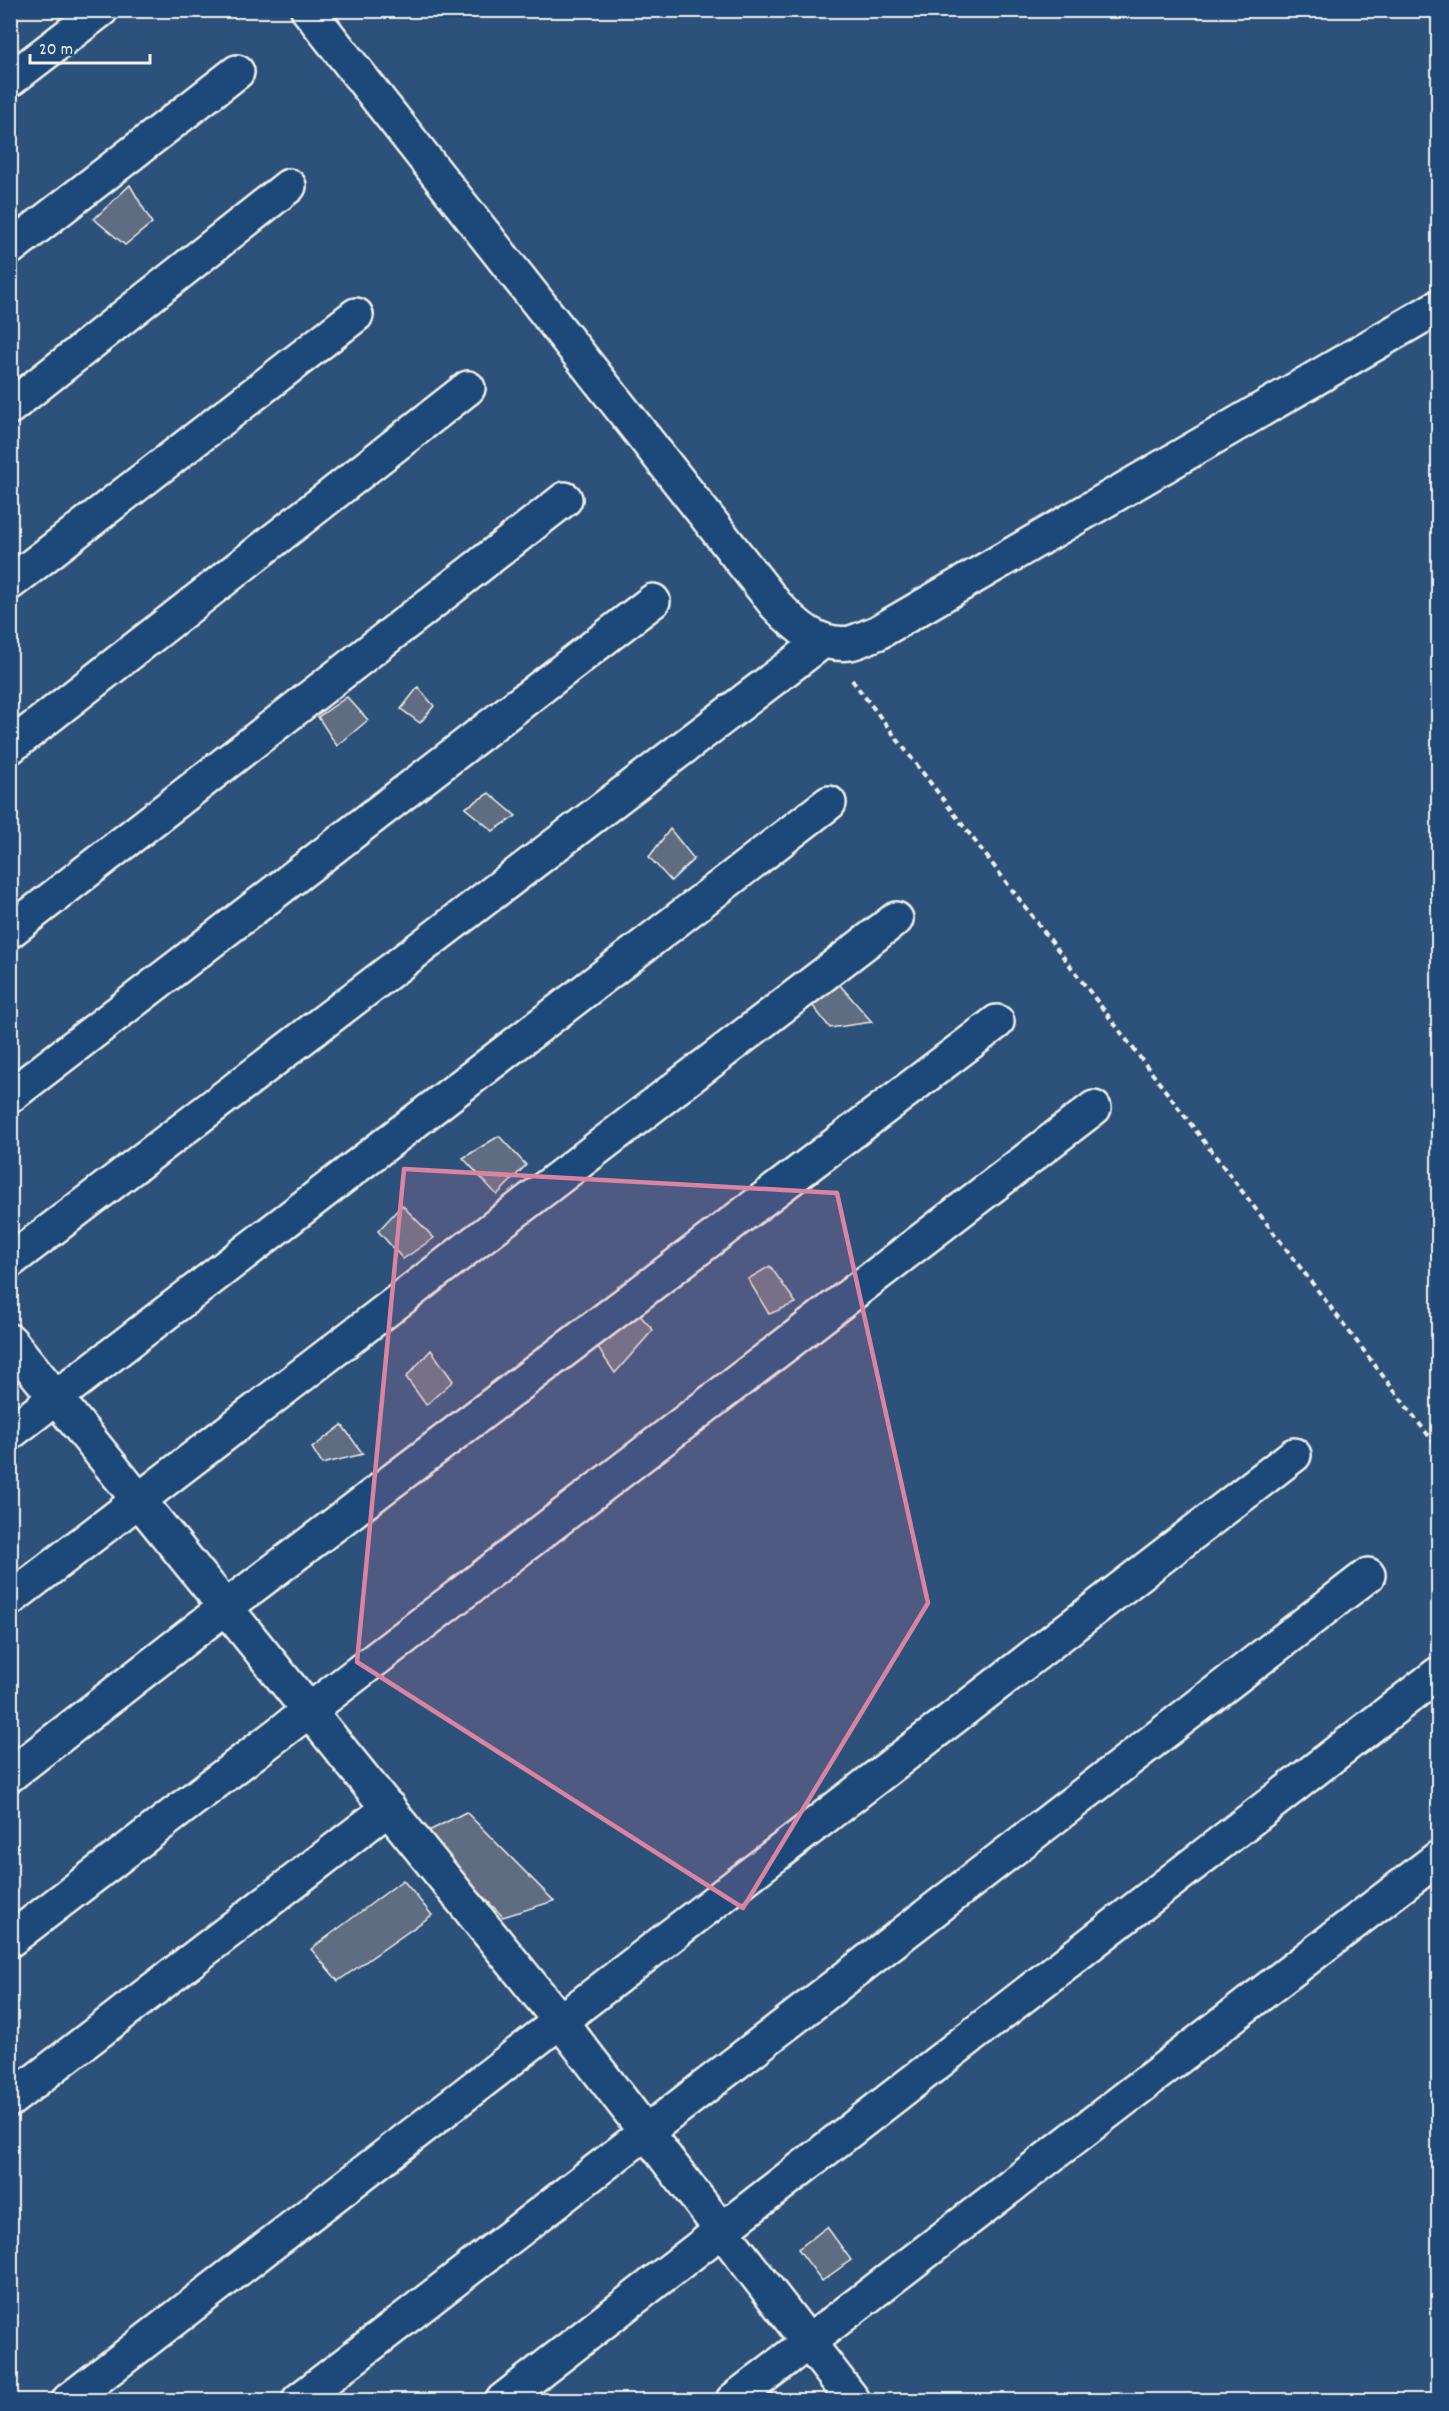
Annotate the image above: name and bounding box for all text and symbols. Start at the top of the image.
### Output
scale bar [30,27,150,65]
text: 20 m [39,38,73,63]

